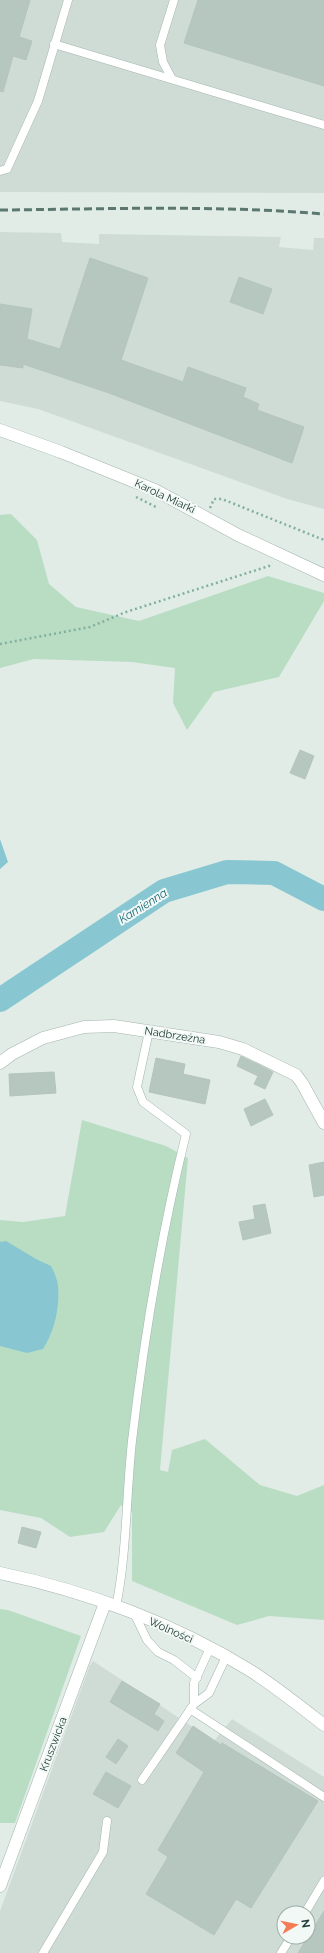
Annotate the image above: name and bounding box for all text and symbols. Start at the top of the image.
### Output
street label: Karola Miarki [132,477,197,516]
water label: Kamienna [116,886,170,926]
street label: Nadbrzeżna [144,1024,206,1047]
street label: Wolności [147,1615,195,1646]
street label: Kruszwicka [37,1715,70,1773]
north arrow [276,1905,316,1945]
text: N [298,1918,312,1929]

